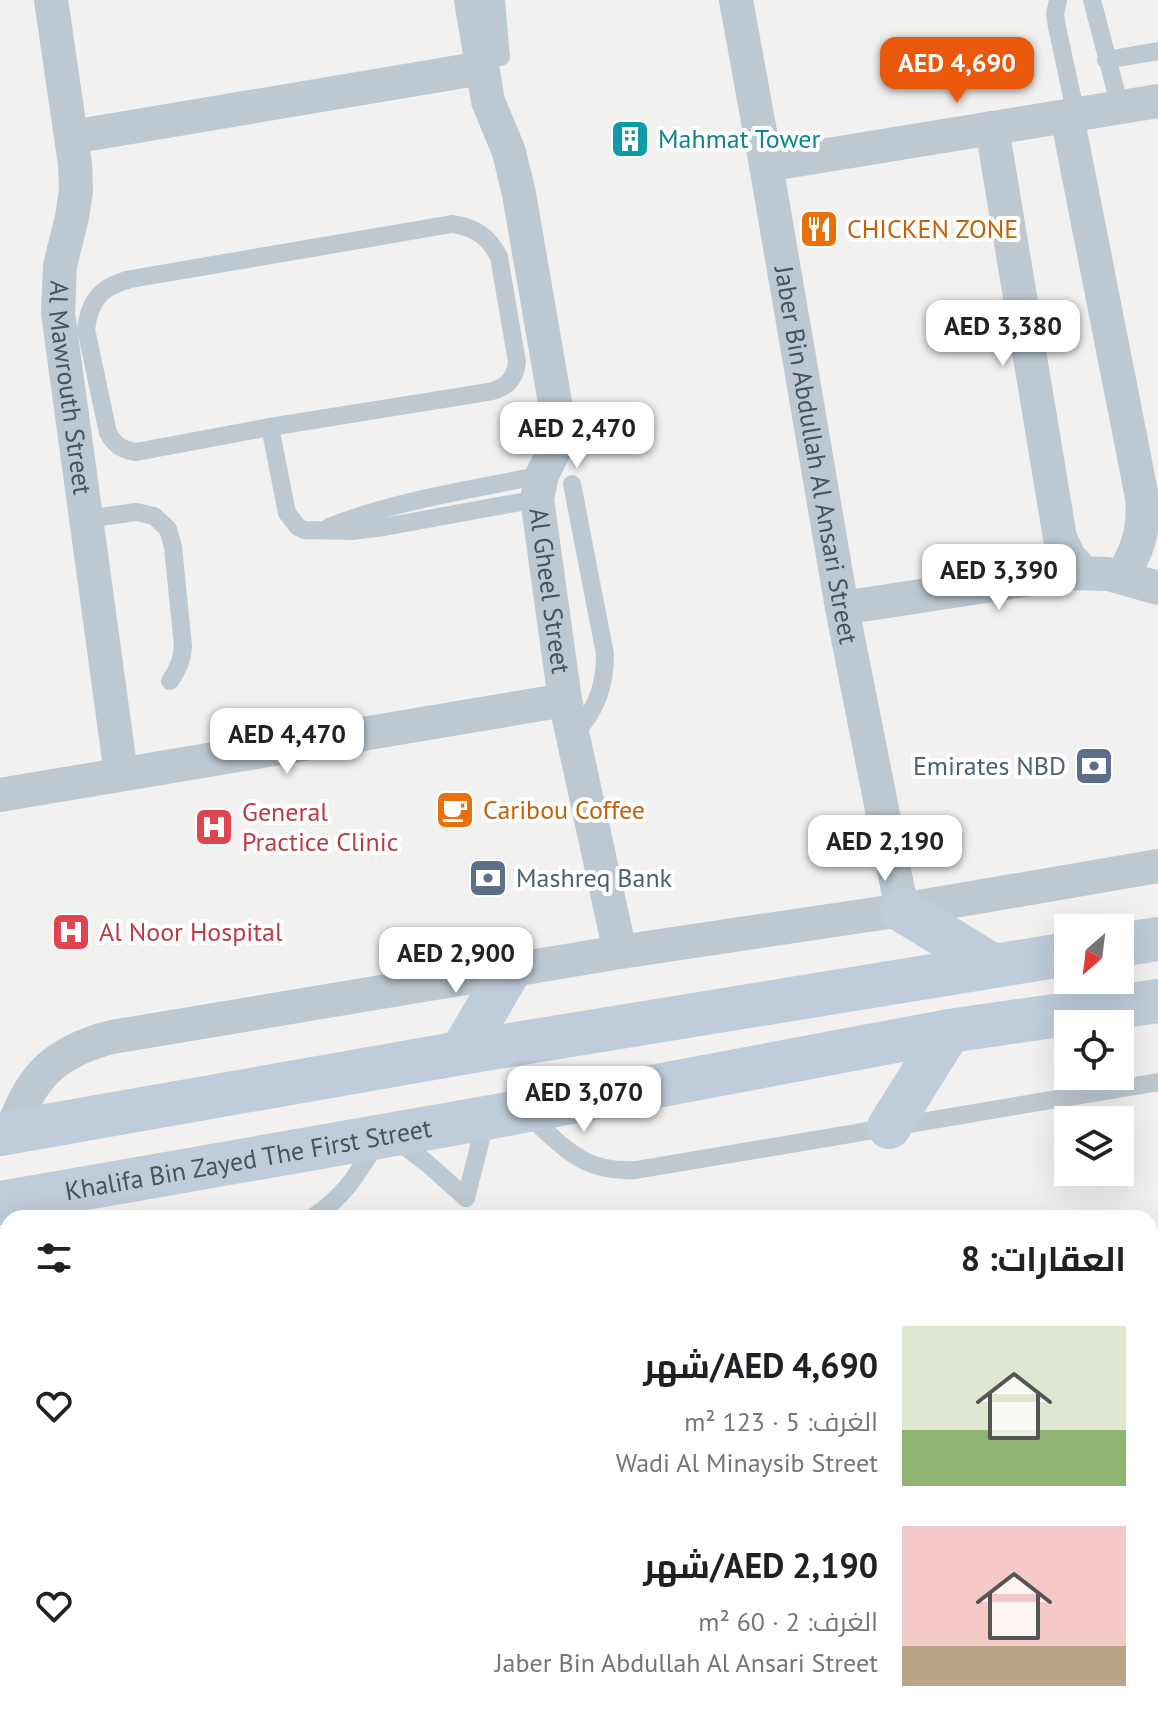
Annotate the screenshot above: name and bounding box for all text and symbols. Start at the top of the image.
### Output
pin: AED 4,690 [865,37,1049,105]
text: AED 4,690 [898,46,1016,79]
building icon: Mahmat Tower [609,118,651,160]
place label: Mahmat Tower [658,122,820,155]
restaurant icon: CHICKEN ZONE [798,208,840,250]
place label: CHICKEN ZONE [847,212,1018,245]
street label: Jaber Bin Abdullah Al Ansari Street [767,262,866,647]
street label: Al Mawrouth Street [42,280,100,497]
pin: AED 3,380 [911,300,1095,368]
text: AED 3,380 [944,309,1062,342]
pin: AED 2,470 [485,402,669,470]
text: AED 2,470 [518,411,636,444]
street label: Al Gheel Street [522,506,578,676]
pin: AED 3,390 [907,544,1091,612]
text: AED 3,390 [940,553,1058,586]
pin: AED 4,470 [195,708,379,776]
text: AED 4,470 [228,717,346,750]
bank icon: Emirates NBD [1073,745,1115,787]
place label: Emirates NBD [913,749,1066,782]
cafe icon: Caribou Coffee [434,789,476,831]
place label: Caribou Coffee [483,793,645,826]
place label: General Practice Clinic [242,795,398,858]
hospital icon: General Practice Clinic [193,806,235,848]
pin: AED 2,190 [793,815,977,883]
text: AED 2,190 [826,824,944,857]
bank icon: Mashreq Bank [467,857,509,899]
place label: Mashreq Bank [516,861,673,894]
hospital icon: Al Noor Hospital [50,911,92,953]
north arrow [1054,914,1134,994]
map controls [1054,914,1134,1186]
place label: Al Noor Hospital [99,915,283,948]
pin: AED 2,900 [364,927,548,995]
text: AED 2,900 [397,936,515,969]
button: locate [1054,1010,1134,1090]
pin: AED 3,070 [492,1066,676,1134]
text: AED 3,070 [525,1075,643,1108]
button: layers [1054,1106,1134,1186]
street label: Khalifa Bin Zayed The First Street [62,1111,434,1207]
icon: filters [32,1236,76,1280]
text: العقارات: 8 [961,1236,1126,1280]
text: AED 4,690/شهر [643,1343,878,1387]
icon: home [966,1358,1062,1454]
icon: heart [32,1384,76,1428]
text: الغرف: 5 · 123 m² [684,1405,878,1438]
text: Wadi Al Minaysib Street [616,1446,878,1479]
text: AED 2,190/شهر [643,1543,878,1587]
icon: home [966,1558,1062,1654]
icon: heart [32,1584,76,1628]
text: الغرف: 2 · 60 m² [698,1605,878,1638]
text: Jaber Bin Abdullah Al Ansari Street [495,1646,878,1679]

